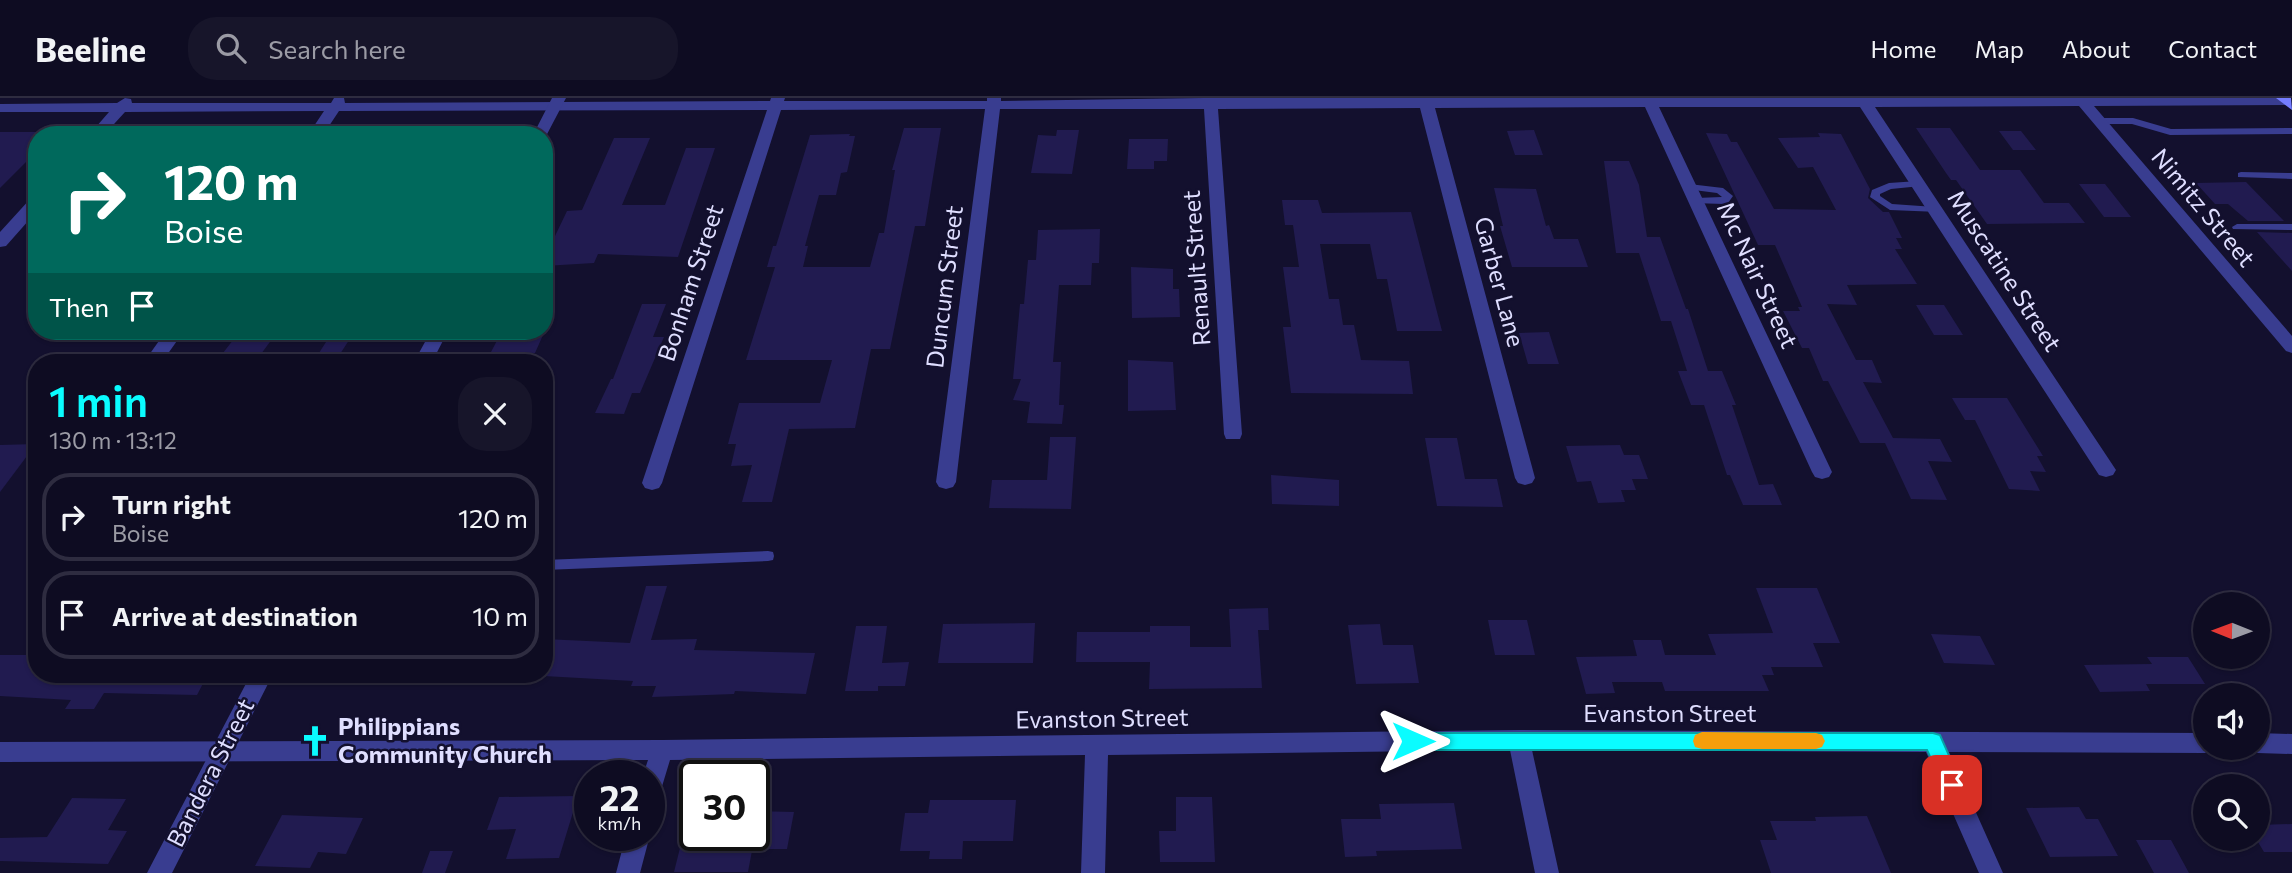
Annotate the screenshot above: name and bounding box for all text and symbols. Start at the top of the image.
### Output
search box [188,17,678,80]
text: Beeline [35,28,146,69]
icon: search [212,29,250,67]
text: Search here [268,33,406,64]
text: Home [1871,34,1937,63]
text: Map [1975,34,2024,63]
text: About [2062,34,2130,63]
text: Contact [2168,34,2257,63]
street label: Nimitz Street [2146,142,2262,272]
text: 120 m [164,150,298,210]
icon: right [49,154,140,245]
street label: Muscatine Street [1942,184,2068,356]
street label: Renault Street [1176,189,1215,347]
street label: Mc Nair Street [1712,197,1805,352]
street label: Bonham Street [651,200,729,365]
street label: Duncum Street [919,204,968,370]
text: Boise [164,210,243,250]
street label: Garber Lane [1469,213,1532,350]
icon: arrive [123,287,161,325]
text: Then [49,291,109,322]
text: 1 min [49,374,148,426]
button: close [458,377,532,451]
text: 130 m · 13:12 [49,426,177,454]
text: Turn right [112,488,231,519]
icon: right [53,498,91,536]
text: 120 m [458,502,528,533]
text: Boise [112,519,169,547]
north arrow [2193,592,2270,668]
map controls [2193,592,2270,851]
icon: arrive [53,596,91,634]
text: Arrive at destination [112,600,358,631]
text: 10 m [472,600,528,631]
button: sound [2193,683,2270,760]
street label: Bandera Street [160,693,260,851]
street label: Evanston Street [1583,698,1757,727]
street label: Evanston Street [1015,701,1189,734]
position arrow [1376,704,1450,778]
place label: Philippians Community Church [338,711,552,768]
church icon: Philippians Community Church [298,724,332,758]
pin [1922,755,1982,815]
speed limit sign: 30 [679,760,770,851]
icon: arrive [1933,766,1971,804]
button: search [2193,774,2270,851]
text: 22 [600,775,639,818]
text: km/h [598,812,641,834]

